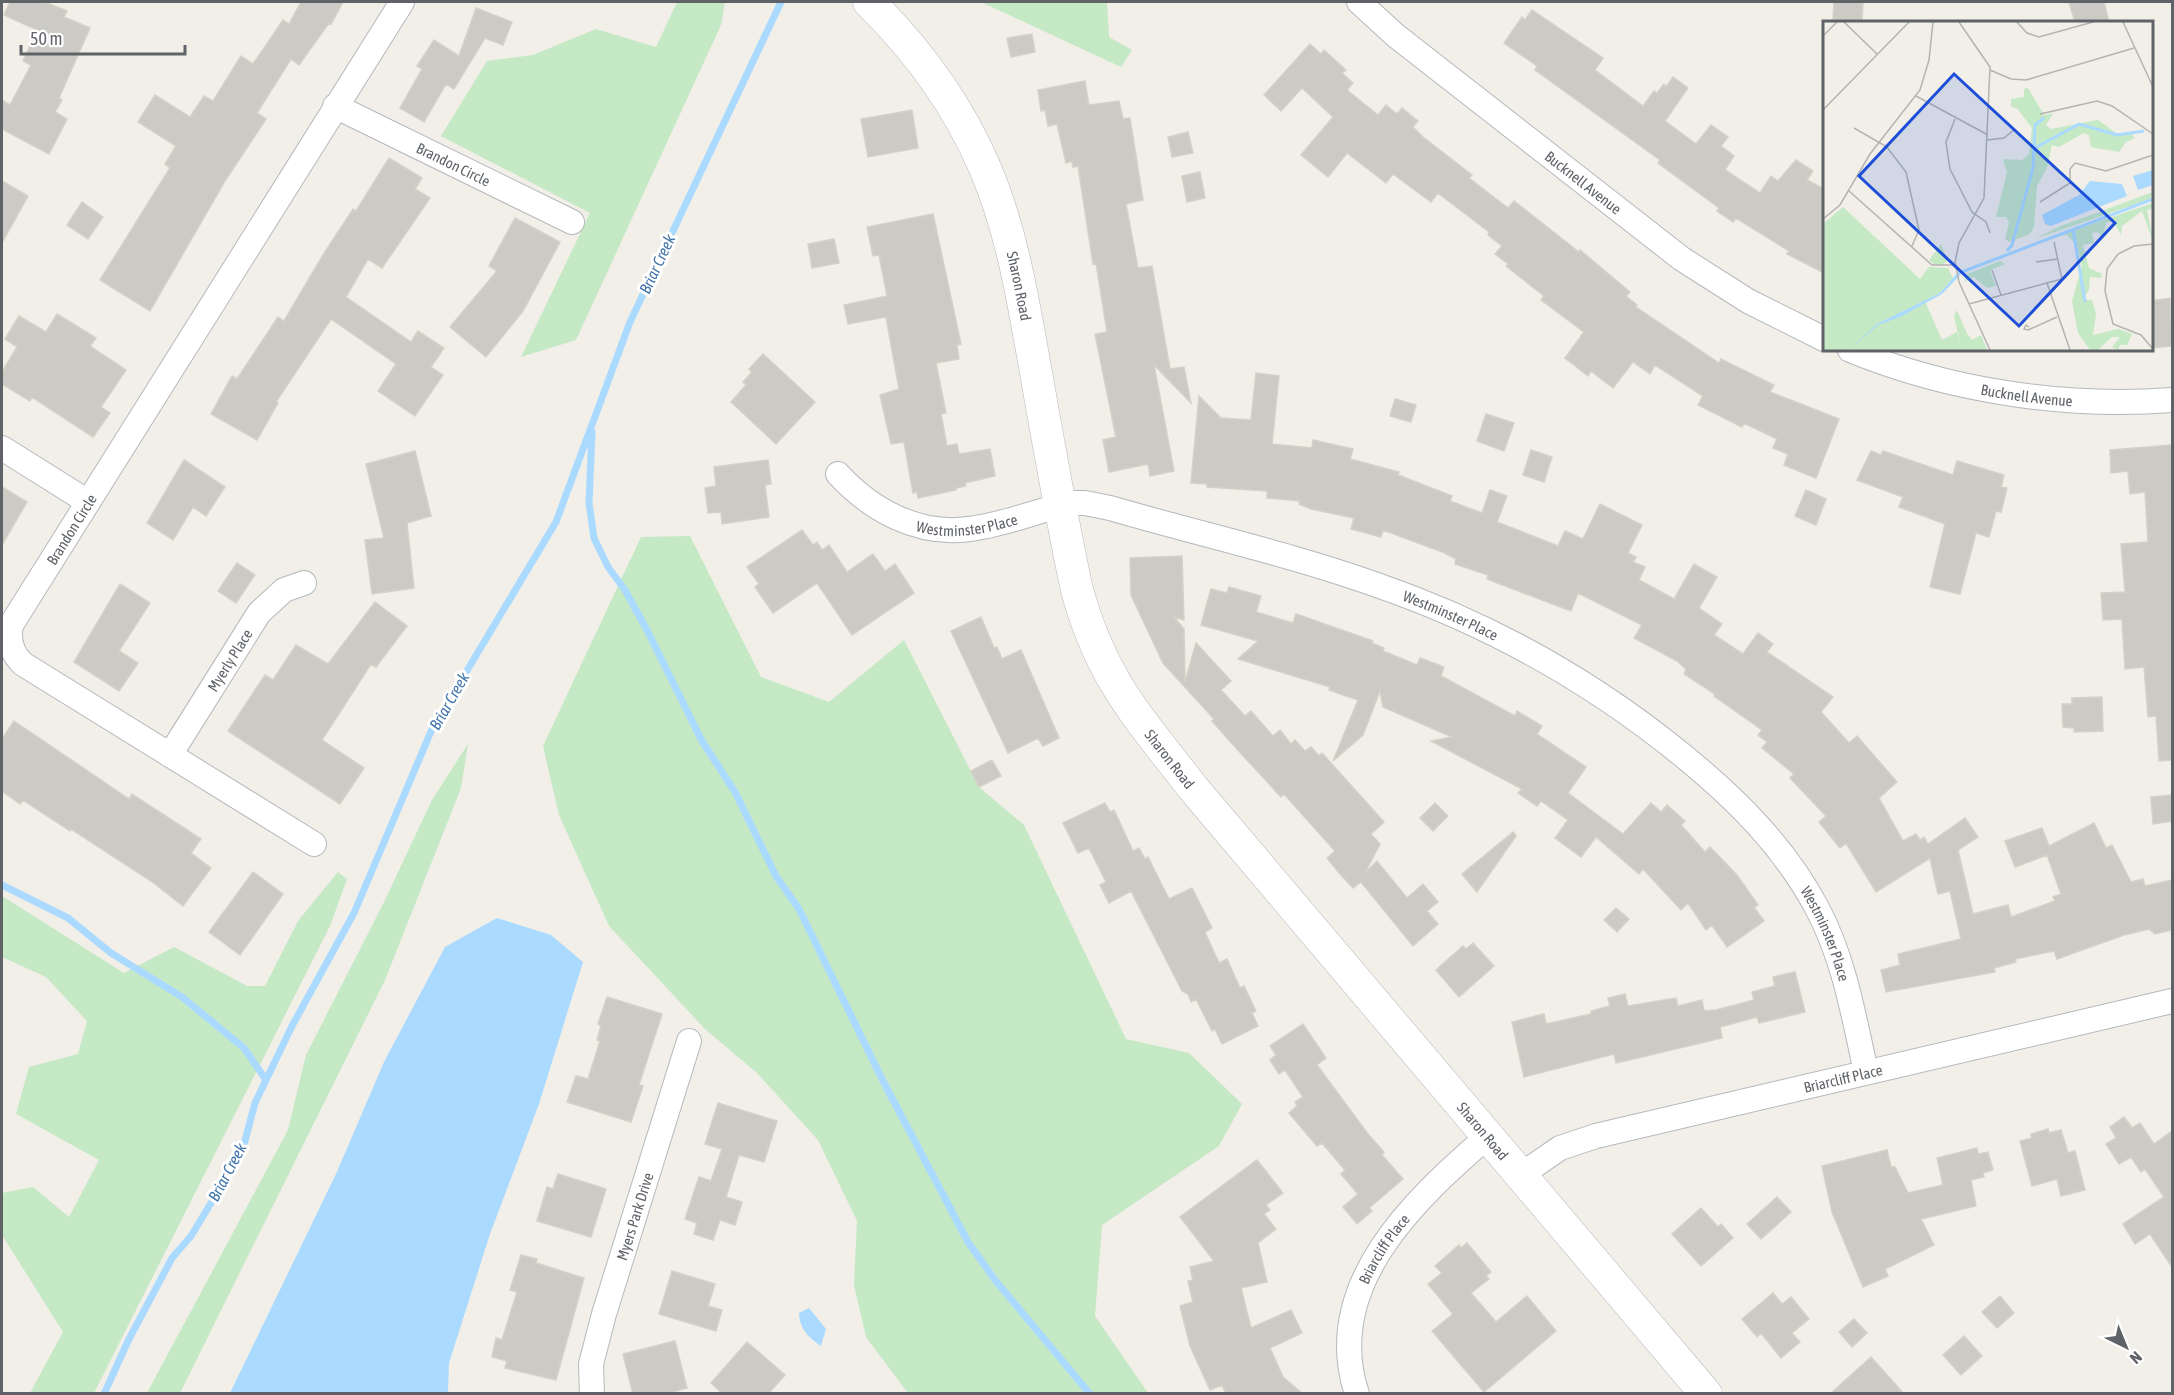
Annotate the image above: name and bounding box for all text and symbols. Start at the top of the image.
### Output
scale bar [21,18,184,56]
inset map [1823,21,2153,351]
text: 50 m [30,28,62,49]
street label: Brandon Circle [414,139,493,189]
street label: Bucknell Avenue [1542,147,1625,217]
water label: Briar Creek [636,231,679,296]
street label: Sharon Road [1004,250,1035,322]
street label: Bucknell Avenue [1980,380,2073,409]
street label: Brandon Circle [43,491,100,568]
street label: Westminster Place [915,510,1020,539]
street label: Westminster Place [1401,587,1501,643]
street label: Myerly Place [204,626,255,694]
water label: Briar Creek [425,668,473,733]
street label: Sharon Road [1142,726,1198,792]
street label: Westminster Place [1798,883,1853,983]
street label: Briarcliff Place [1802,1061,1884,1096]
street label: Sharon Road [1454,1098,1512,1163]
water label: Briar Creek [204,1139,250,1204]
street label: Myers Park Drive [613,1170,656,1262]
street label: Briarcliff Place [1355,1210,1413,1286]
north arrow [2096,1317,2156,1377]
text: N [2127,1348,2146,1368]

